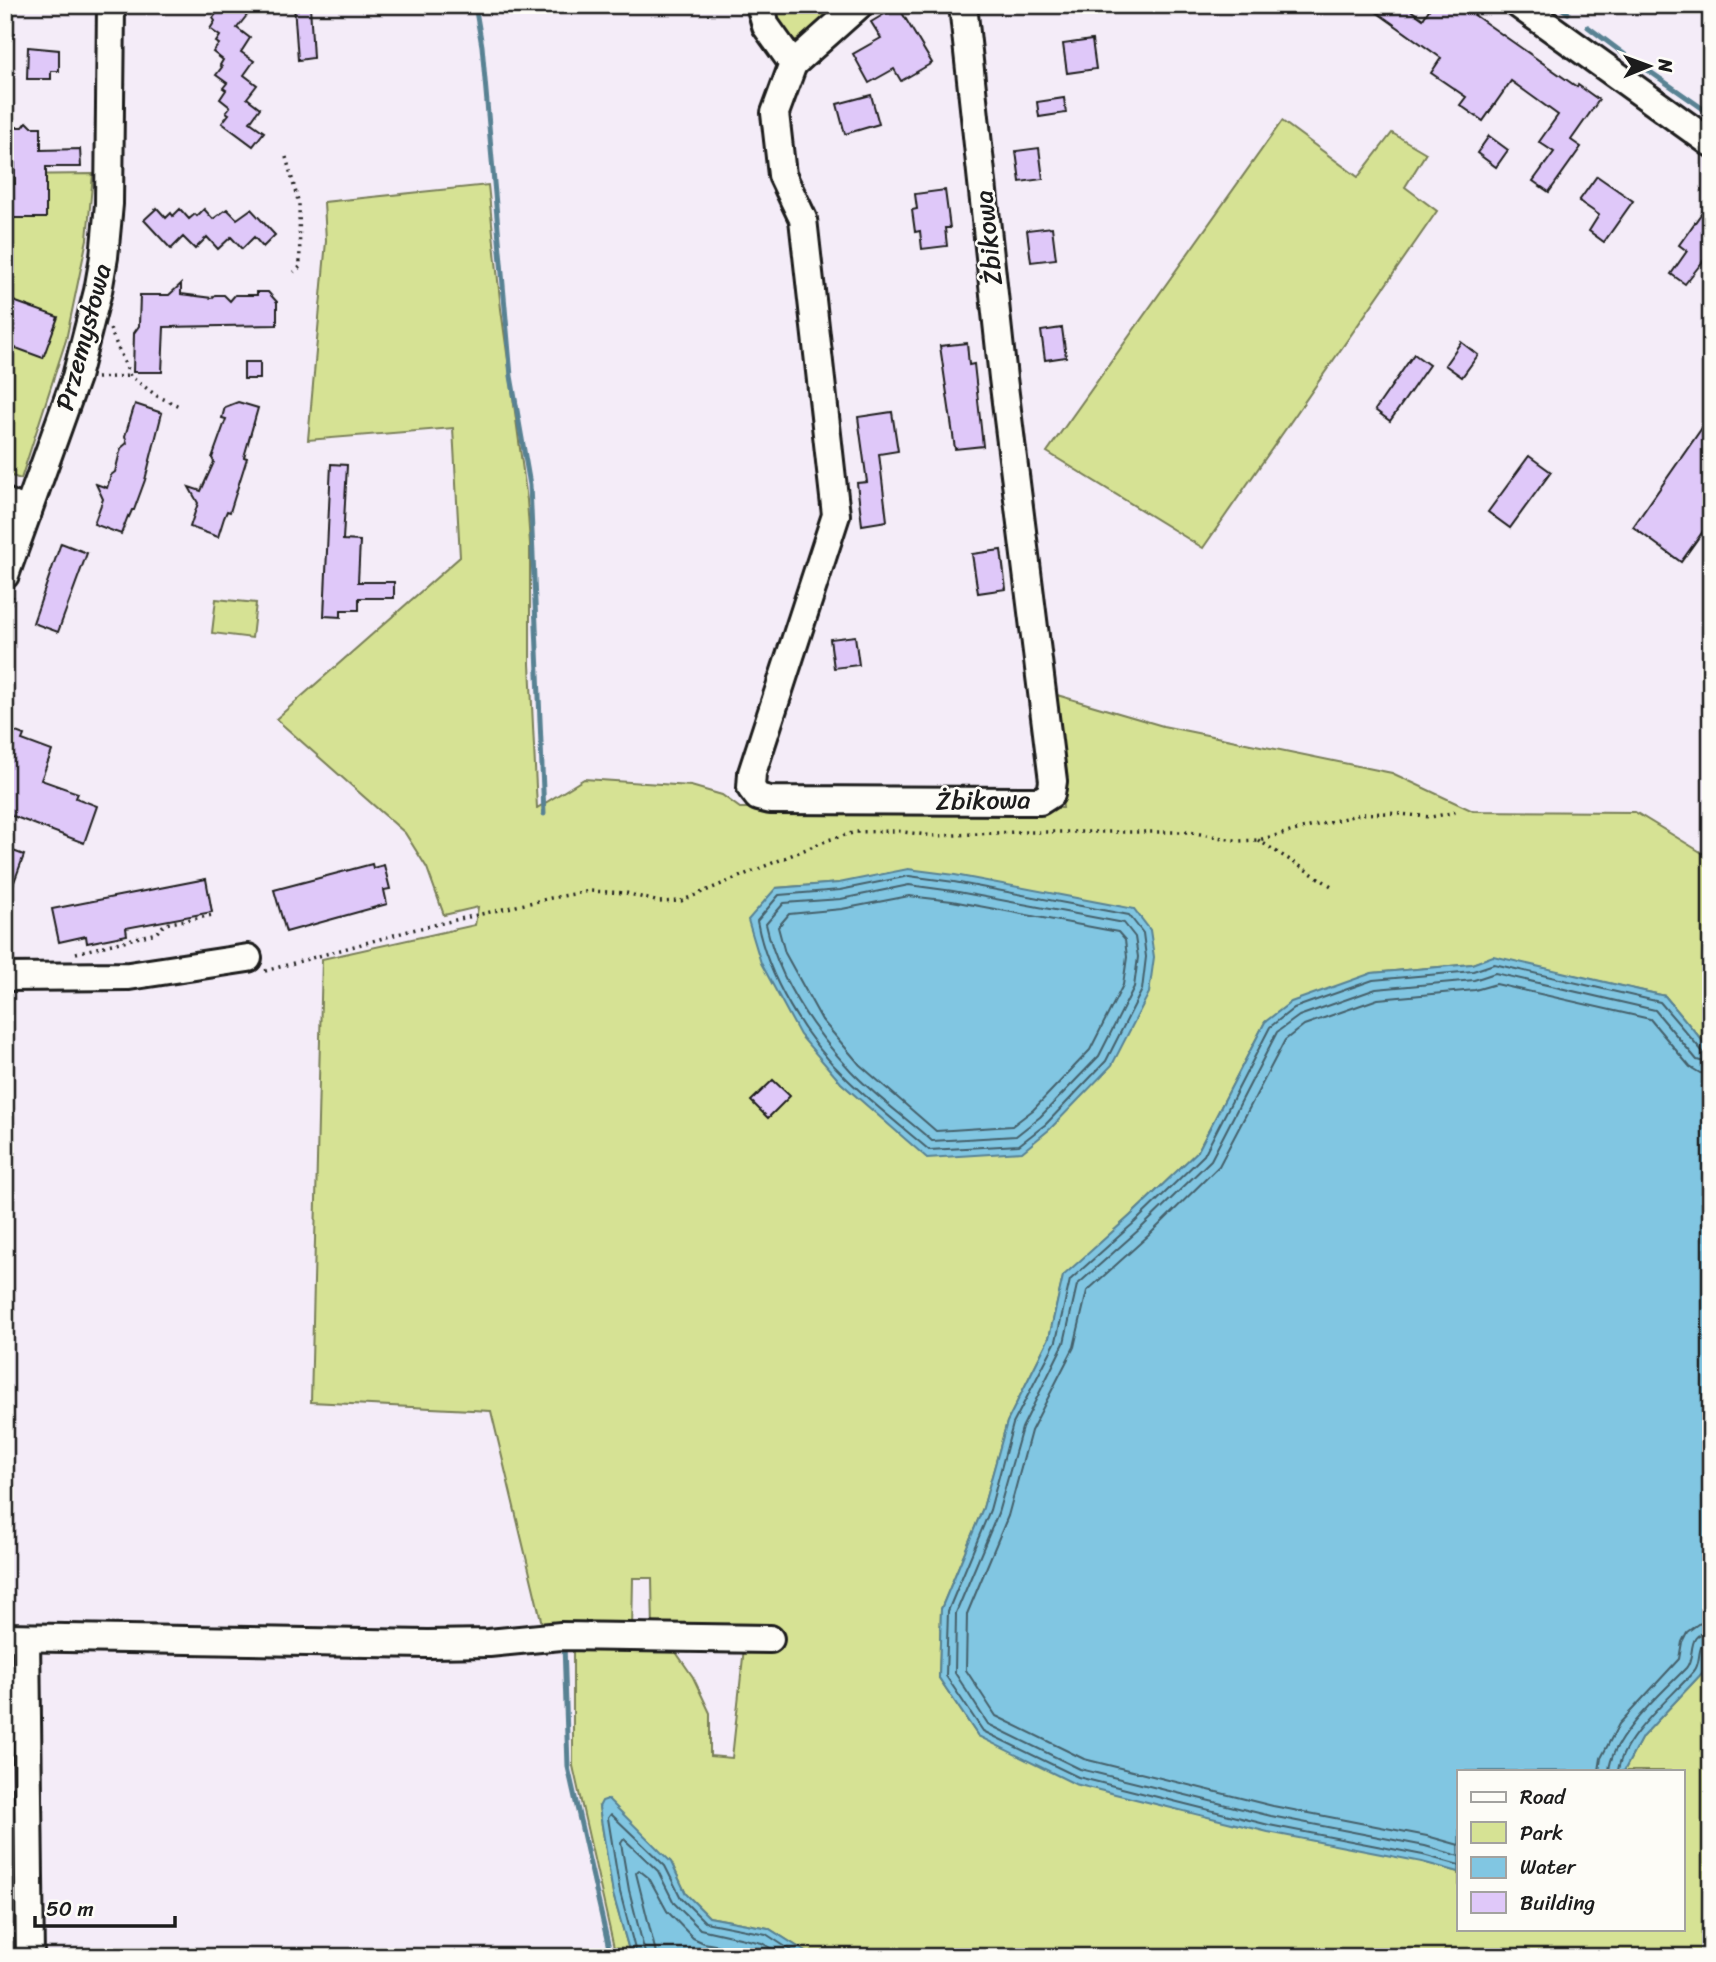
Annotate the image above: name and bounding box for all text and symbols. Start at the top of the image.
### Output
north arrow [1614,32,1684,102]
text: N [1649,58,1682,73]
street label: Żbikowa [960,188,1016,288]
street label: Przemysłowa [41,258,125,416]
street label: Żbikowa [935,776,1031,824]
legend [1457,1770,1684,1930]
text: Road [1520,1778,1567,1816]
text: Park [1520,1814,1563,1852]
text: Water [1520,1848,1577,1886]
text: Building [1520,1884,1596,1922]
scale bar [35,1885,175,1929]
text: 50 m [46,1890,94,1928]

